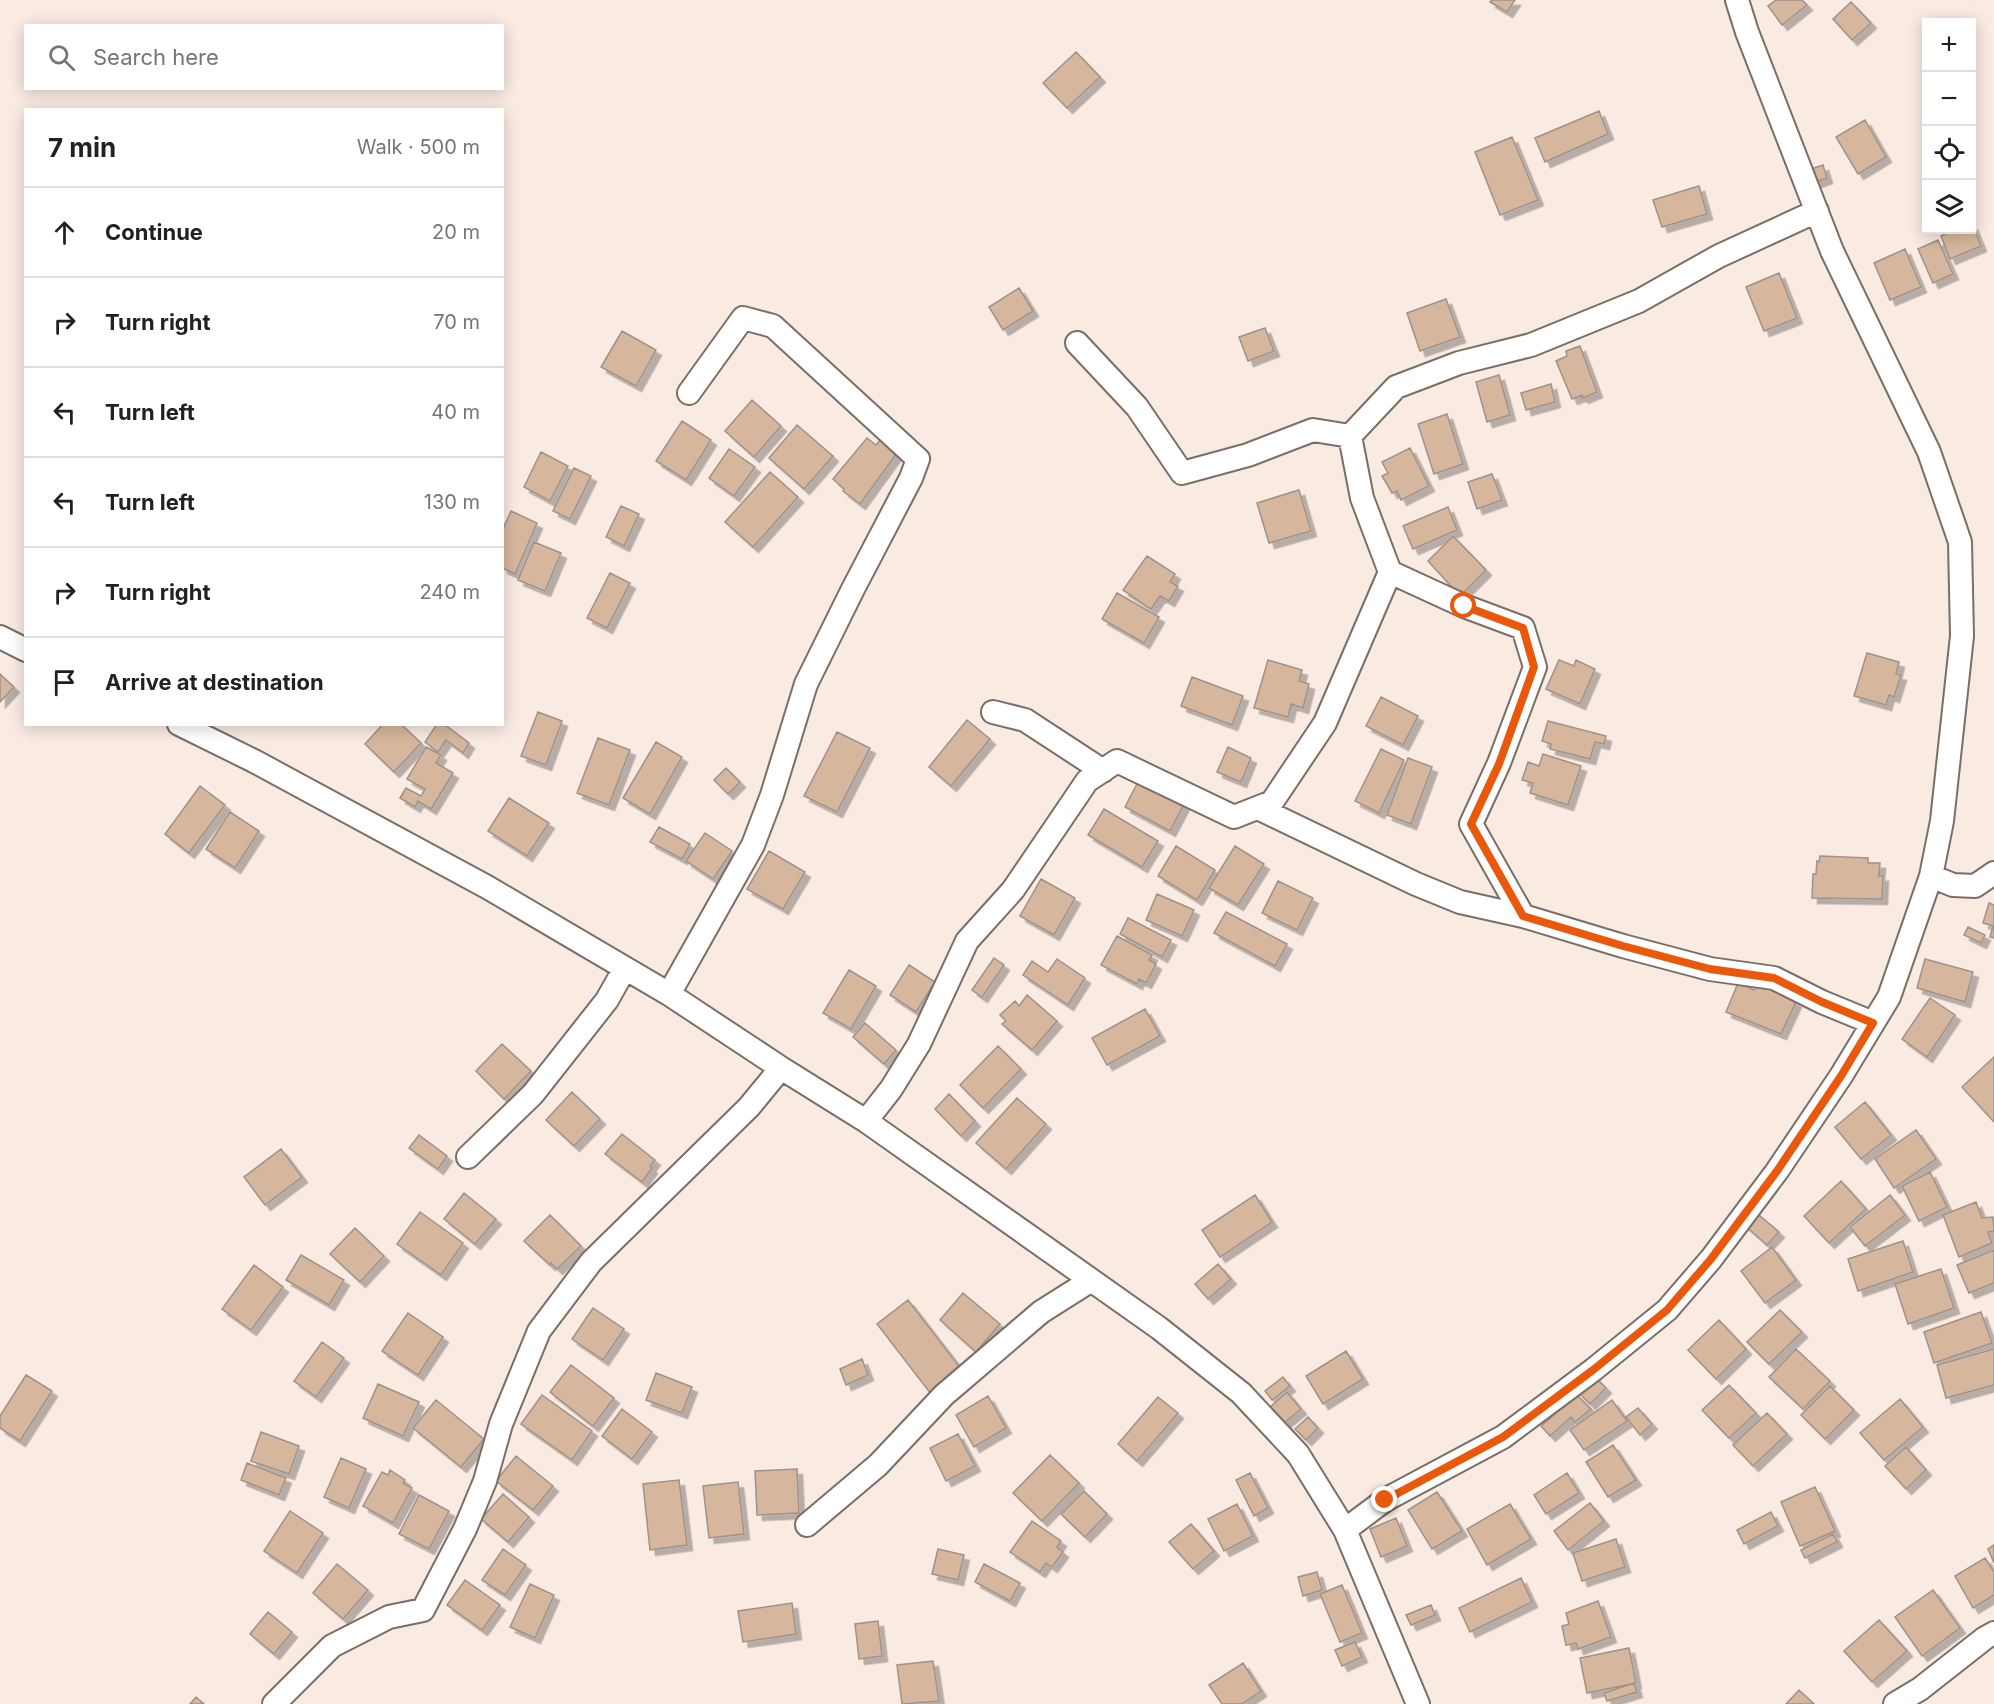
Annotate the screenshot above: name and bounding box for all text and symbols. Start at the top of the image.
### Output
map controls [1922,18,1976,234]
button: + [1922,18,1976,72]
search box [24,24,504,90]
icon: search [45,41,78,74]
text: Search here [93,44,219,70]
button: − [1922,72,1976,126]
button: locate [1922,126,1976,180]
text: 7 min [48,132,116,163]
text: Walk · 500 m [357,135,480,159]
button: layers [1922,180,1976,234]
icon: ahead [48,216,81,249]
text: Continue [105,219,203,245]
text: 20 m [432,220,480,244]
icon: right [48,306,81,339]
text: Turn right [105,309,211,335]
text: 70 m [433,310,480,334]
icon: left [48,396,81,429]
text: Turn left [105,399,195,425]
text: 40 m [431,400,480,424]
icon: left [48,486,81,519]
text: Turn left [105,489,195,515]
text: 130 m [424,490,480,514]
icon: right [48,576,81,609]
text: Turn right [105,579,211,605]
text: 240 m [419,580,480,604]
route start [1450,592,1476,618]
icon: arrive [48,666,81,699]
text: Arrive at destination [105,669,324,695]
route end [1371,1486,1397,1512]

